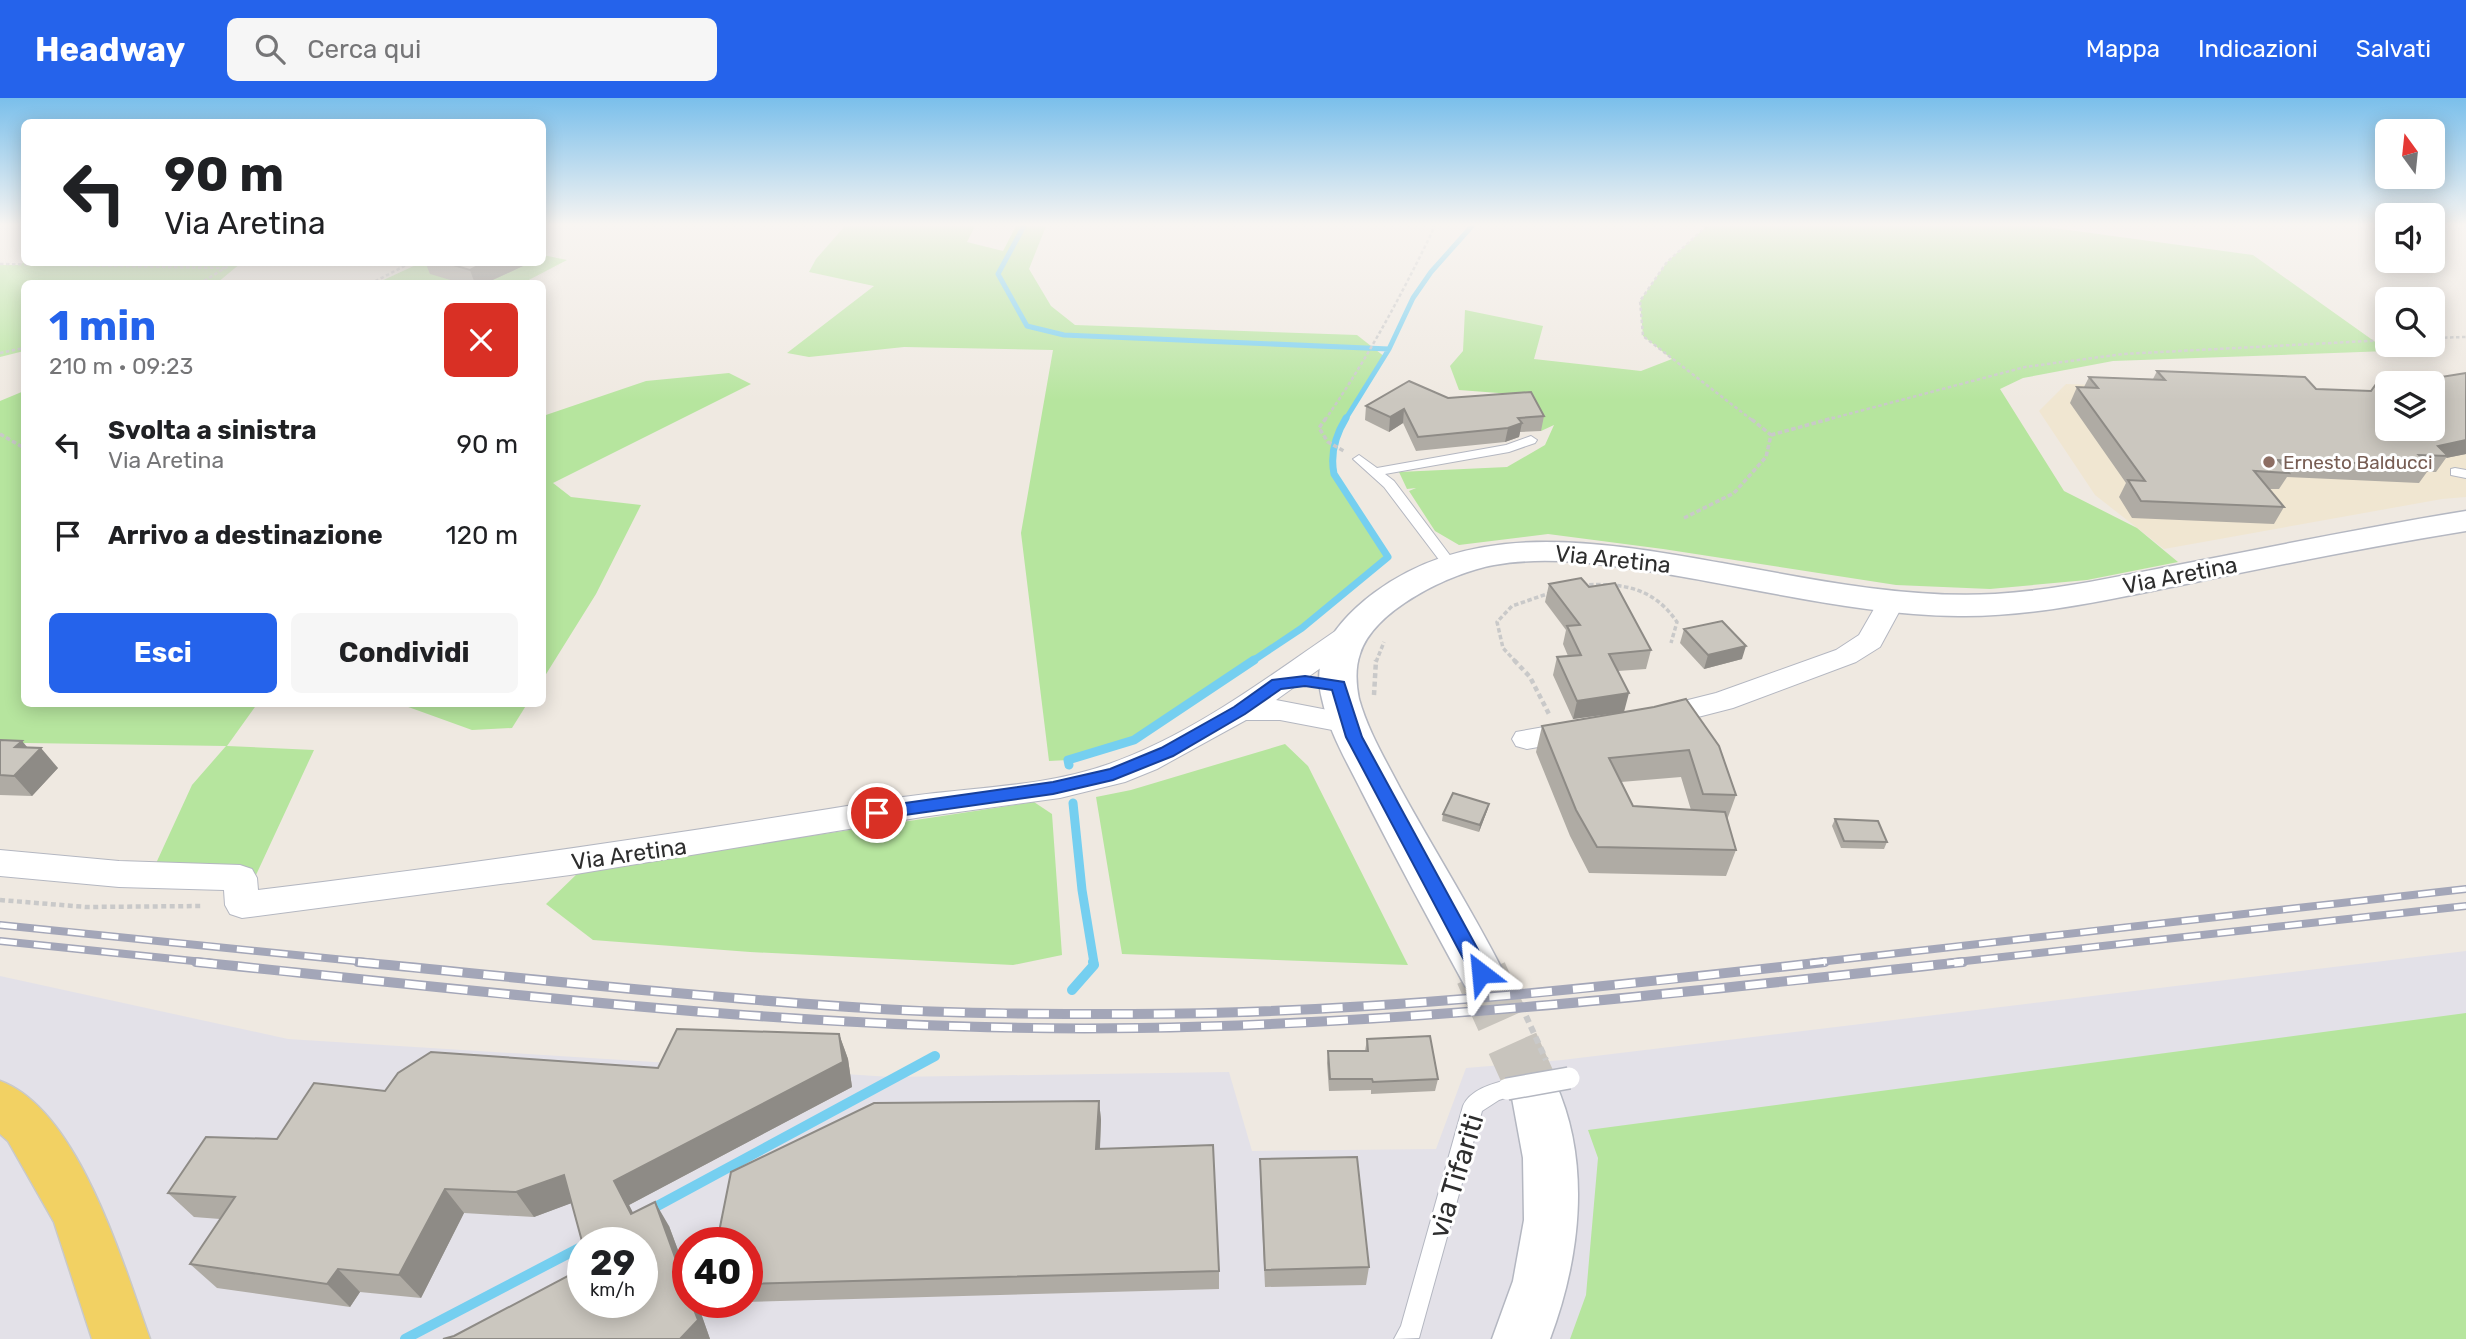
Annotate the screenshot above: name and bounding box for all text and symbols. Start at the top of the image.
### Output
search box [227,18,717,81]
text: Headway [35,30,185,69]
icon: search [251,30,289,68]
text: Cerca qui [307,34,421,65]
text: Mappa [2086,35,2160,63]
text: Indicazioni [2198,35,2318,63]
text: Salvati [2356,35,2431,63]
north arrow [2375,119,2445,189]
map controls [2375,119,2445,441]
text: 90 m [164,145,284,203]
icon: left [49,147,140,238]
button: sound [2375,203,2445,273]
text: Via Aretina [164,204,326,242]
button: search [2375,287,2445,357]
text: 1 min [49,301,156,351]
button: close [444,303,518,377]
text: 210 m · 09:23 [49,352,193,380]
button: layers [2375,371,2445,441]
text: Svolta a sinistra [108,415,317,446]
icon: left [49,426,87,464]
text: 90 m [457,429,518,460]
text: Via Aretina [108,446,224,474]
place label: Ernesto Balducci [2283,451,2433,474]
marker: Ernesto Balducci [2261,454,2277,470]
icon: arrive [49,517,87,555]
text: Arrivo a destinazione [108,520,383,551]
text: 120 m [446,520,518,551]
street label: Via Aretina [1554,539,1672,579]
street label: Via Aretina [2120,550,2240,600]
button: Esci [49,613,277,693]
button: Condividi [291,613,518,693]
pin [847,783,907,843]
icon: arrive [858,794,896,832]
street label: Via Aretina [570,832,688,876]
position arrow [1444,936,1518,1010]
street label: via Tifariti [1422,1110,1490,1242]
speed limit sign: 40 [672,1227,763,1318]
text: 29 [590,1242,635,1284]
text: km/h [590,1279,635,1301]

